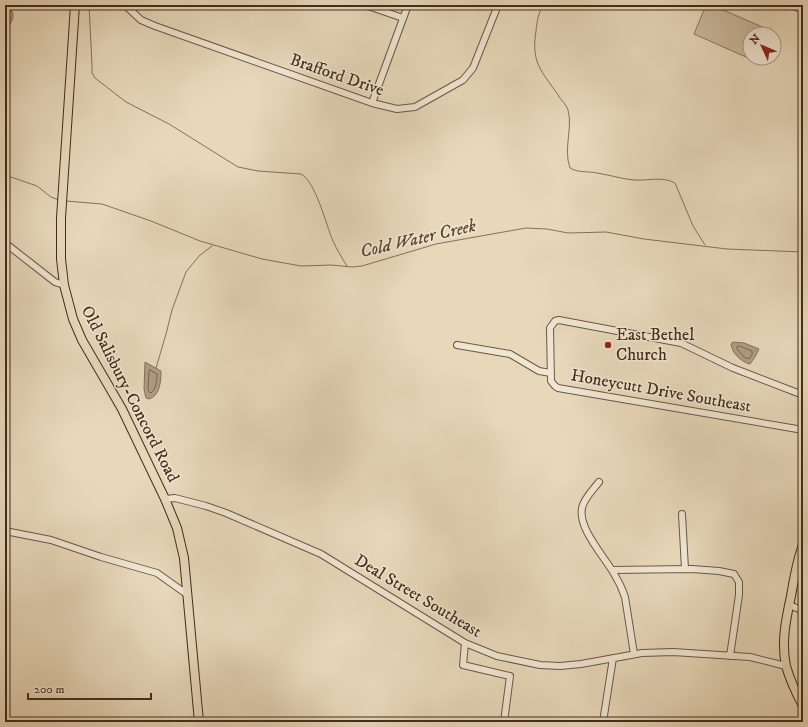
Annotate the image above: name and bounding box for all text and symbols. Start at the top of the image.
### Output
north arrow [742,26,782,66]
text: N [747,32,764,48]
street label: Brafford Drive [287,49,387,101]
water label: Cold Water Creek [358,215,479,263]
street label: Old Salisbury-Concord Road [76,302,184,487]
place label: East Bethel Church [616,324,694,366]
marker: East Bethel Church [603,340,613,350]
street label: Honeycutt Drive Southeast [569,364,753,418]
street label: Deal Street Southeast [350,549,486,643]
scale bar [28,675,151,701]
text: 200 m [34,682,64,697]

